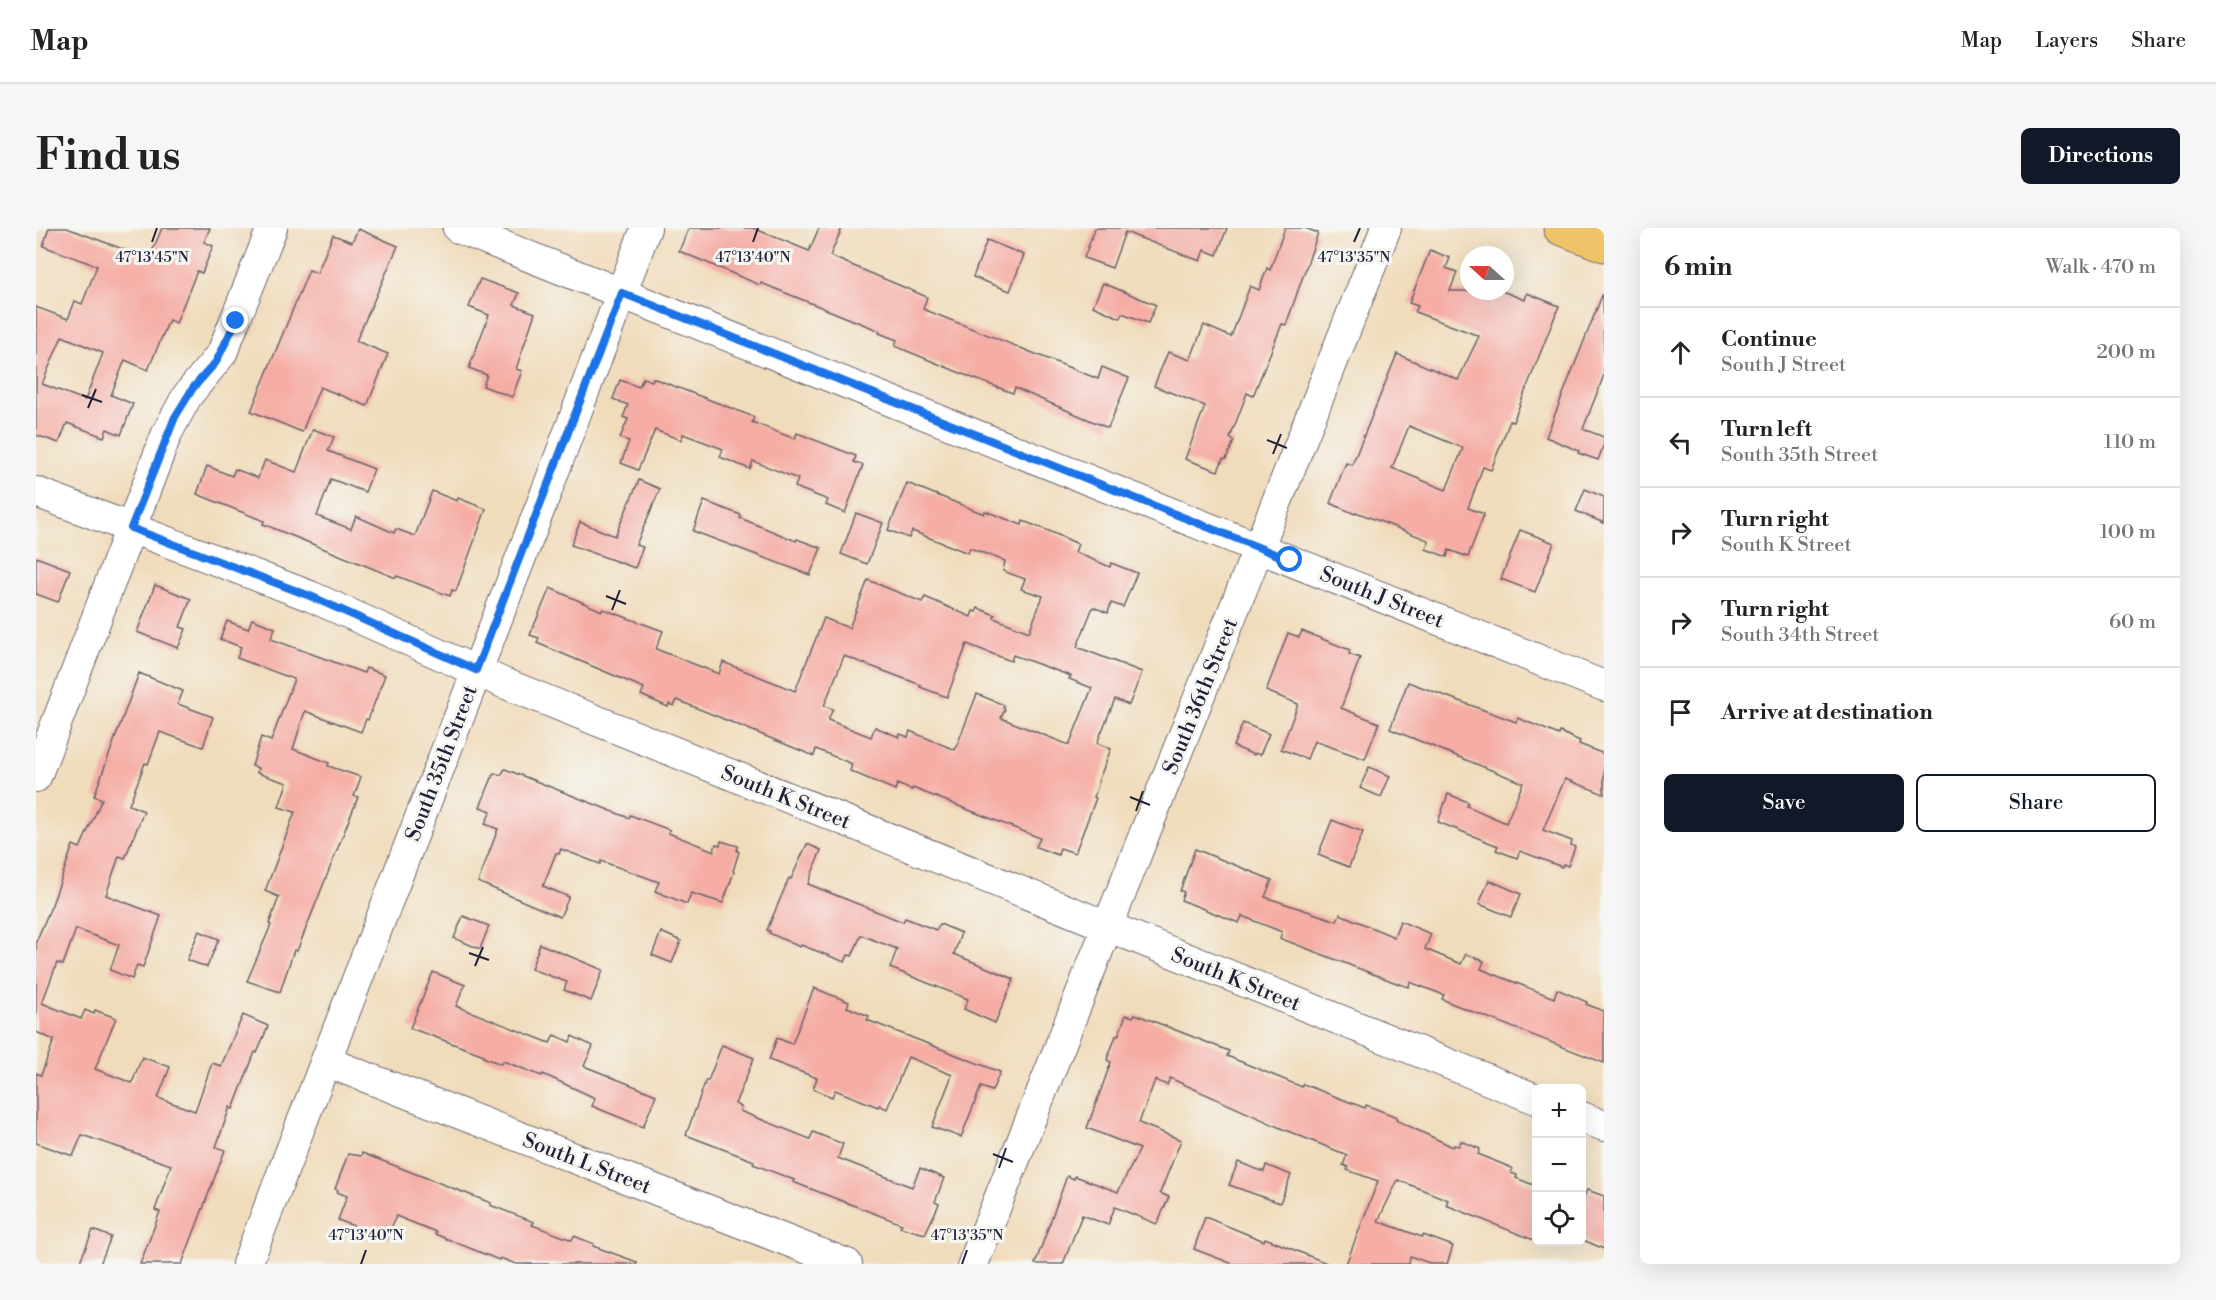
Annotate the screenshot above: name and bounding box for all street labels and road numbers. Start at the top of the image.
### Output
street label: South J Street [1316,561,1448,635]
street label: South 36th Street [1158,614,1244,778]
street label: South 35th Street [400,681,484,845]
street label: South K Street [717,760,855,836]
street label: South K Street [1167,942,1305,1018]
street label: South L Street [519,1127,655,1201]

